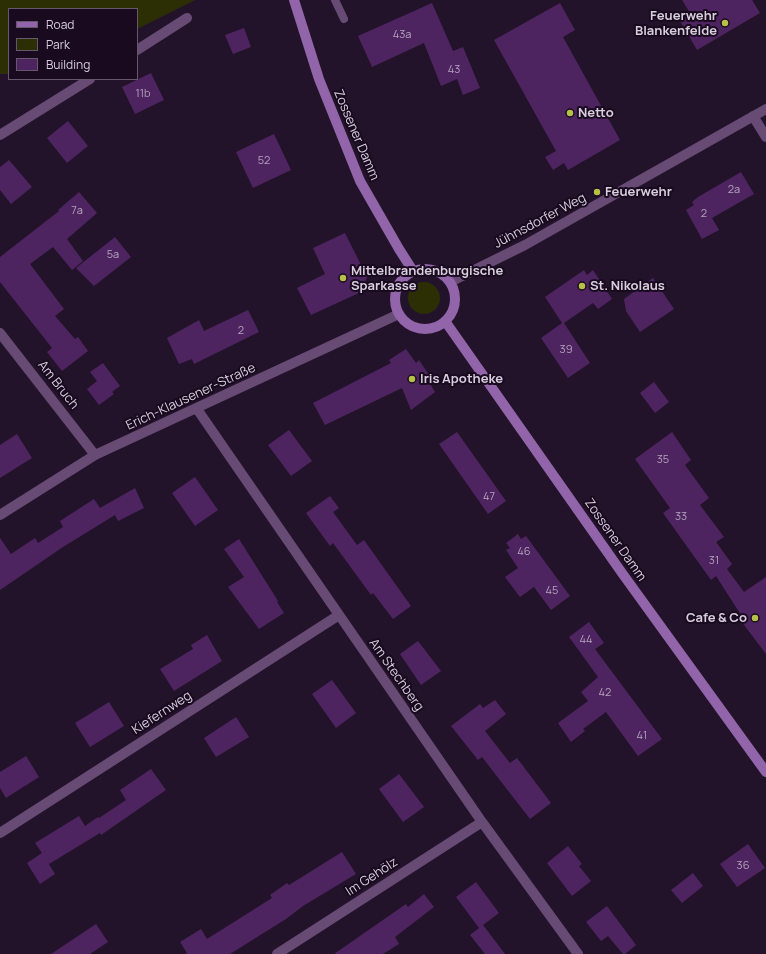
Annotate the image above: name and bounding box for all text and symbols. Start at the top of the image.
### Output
legend [8,8,138,80]
place label: Feuerwehr Blankenfelde [635,8,717,39]
text: Road [46,16,74,33]
marker: Feuerwehr Blankenfelde [720,18,730,28]
house number: 43a [393,28,411,42]
text: Park [46,36,70,53]
text: Building [46,56,90,73]
house number: 43 [448,63,460,77]
house number: 11b [135,87,151,101]
street label: Zossener Damm [330,87,382,183]
place label: Netto [578,105,614,121]
marker: Netto [565,108,575,118]
house number: 52 [258,154,270,168]
house number: 2a [728,183,740,197]
place label: Feuerwehr [605,184,672,200]
marker: Feuerwehr [592,187,602,197]
street label: Jühnsdorfer Weg [491,190,589,252]
house number: 7a [71,204,83,218]
house number: 2 [701,207,707,221]
house number: 5a [107,248,119,262]
place label: Mittelbrandenburgische Sparkasse [351,263,503,294]
marker: Mittelbrandenburgische Sparkasse [338,273,348,283]
place label: St. Nikolaus [590,278,665,294]
marker: St. Nikolaus [577,281,587,291]
house number: 2 [238,324,244,338]
house number: 39 [560,343,572,357]
street label: Am Bruch [34,358,82,412]
street label: Erich-Klausener-Straße [124,360,258,434]
place label: Iris Apotheke [420,371,503,387]
marker: Iris Apotheke [407,374,417,384]
house number: 35 [657,453,669,467]
house number: 47 [483,490,495,504]
street label: Zossener Damm [581,496,649,584]
house number: 33 [675,510,687,524]
house number: 46 [517,545,531,559]
house number: 31 [709,554,719,568]
house number: 45 [546,584,558,598]
place label: Cafe & Co [686,610,747,626]
marker: Cafe & Co [750,613,760,623]
house number: 44 [579,633,593,647]
street label: Am Stechberg [365,636,427,714]
house number: 42 [599,686,611,700]
street label: Kiefernweg [129,688,195,738]
house number: 41 [637,729,647,743]
street label: Im Gehölz [343,854,401,900]
house number: 36 [737,859,749,873]

